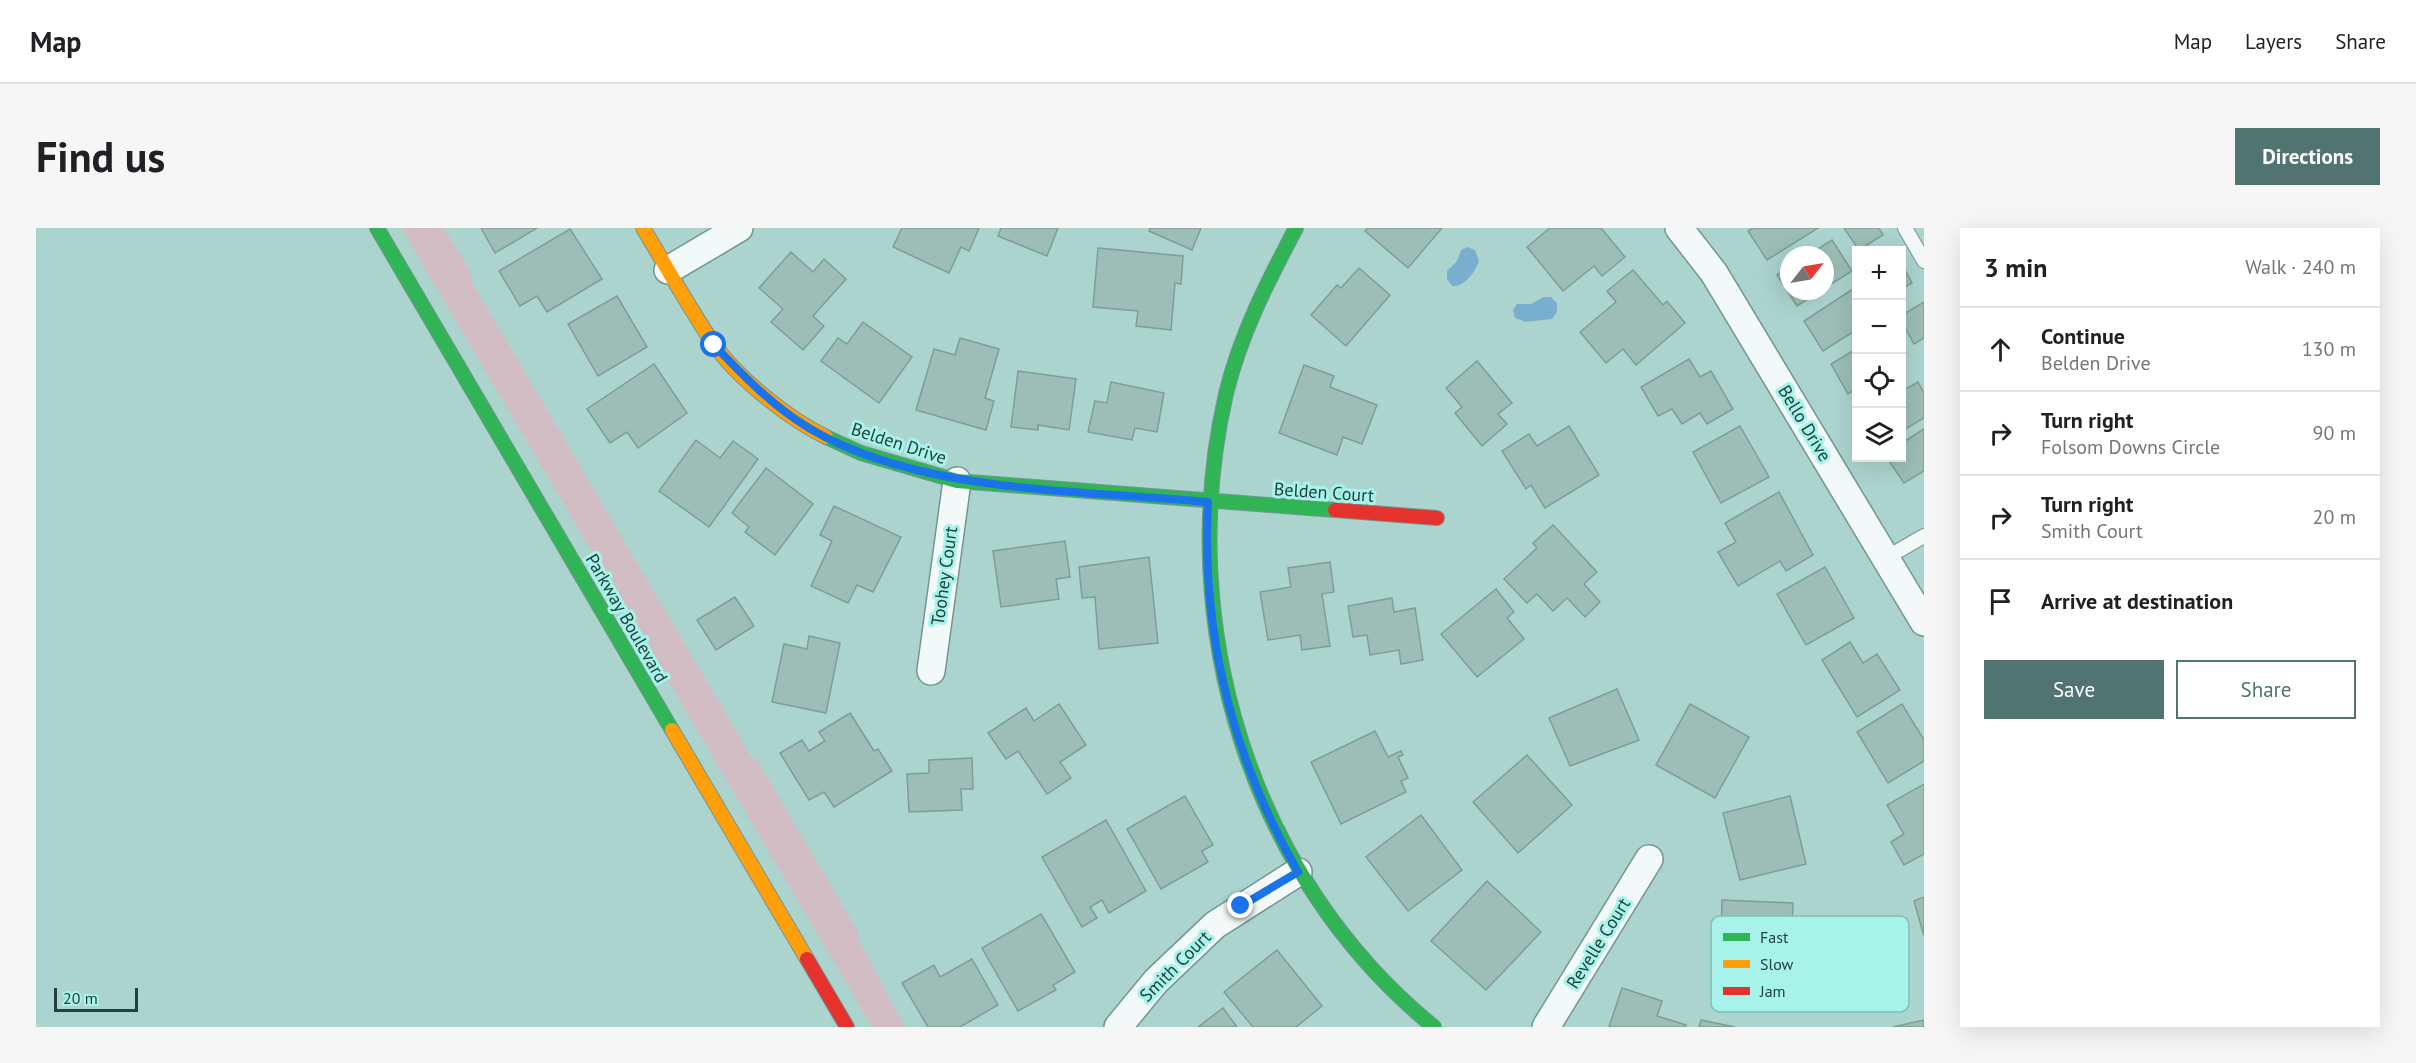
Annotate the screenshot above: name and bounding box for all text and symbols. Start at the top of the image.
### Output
text: Map [30,23,81,60]
text: Map [2174,28,2212,55]
text: Layers [2245,28,2302,55]
text: Share [2335,28,2386,55]
button: Directions [2235,128,2380,185]
text: Find us [36,129,165,184]
north arrow [1780,246,1834,300]
map controls [1852,246,1906,462]
button: + [1852,246,1906,300]
text: 3 min [1984,251,2047,284]
text: Walk · 240 m [2245,254,2356,280]
button: − [1852,300,1906,354]
text: Continue [2041,322,2125,350]
route start [700,331,726,357]
icon: ahead [1984,333,2017,366]
text: 130 m [2302,336,2356,362]
text: Belden Drive [2041,350,2151,376]
button: locate [1852,354,1906,408]
street label: Bello Drive [1773,381,1837,465]
text: Turn right [2041,406,2133,434]
button: layers [1852,408,1906,462]
street label: Belden Drive [848,417,950,469]
icon: right [1984,417,2017,450]
text: 90 m [2313,420,2356,446]
text: Folsom Downs Circle [2041,434,2220,460]
street label: Belden Court [1273,477,1375,507]
text: Turn right [2041,490,2133,518]
icon: right [1984,501,2017,534]
text: 20 m [2313,504,2356,530]
text: Smith Court [2041,518,2143,544]
street label: Toohey Court [926,525,962,627]
street label: Parkway Boulevard [581,549,673,687]
icon: arrive [1984,585,2017,618]
text: Arrive at destination [2041,587,2233,615]
button: Save [1984,660,2164,719]
button: Share [2176,660,2356,719]
route end [1227,892,1253,918]
street label: Revelle Court [1561,893,1635,993]
legend [1711,916,1909,1012]
street label: Smith Court [1135,926,1215,1006]
text: Fast [1760,927,1789,947]
text: Slow [1760,954,1794,974]
text: Jam [1759,981,1786,1001]
scale bar [54,985,138,1012]
text: 20 m [63,988,98,1008]

